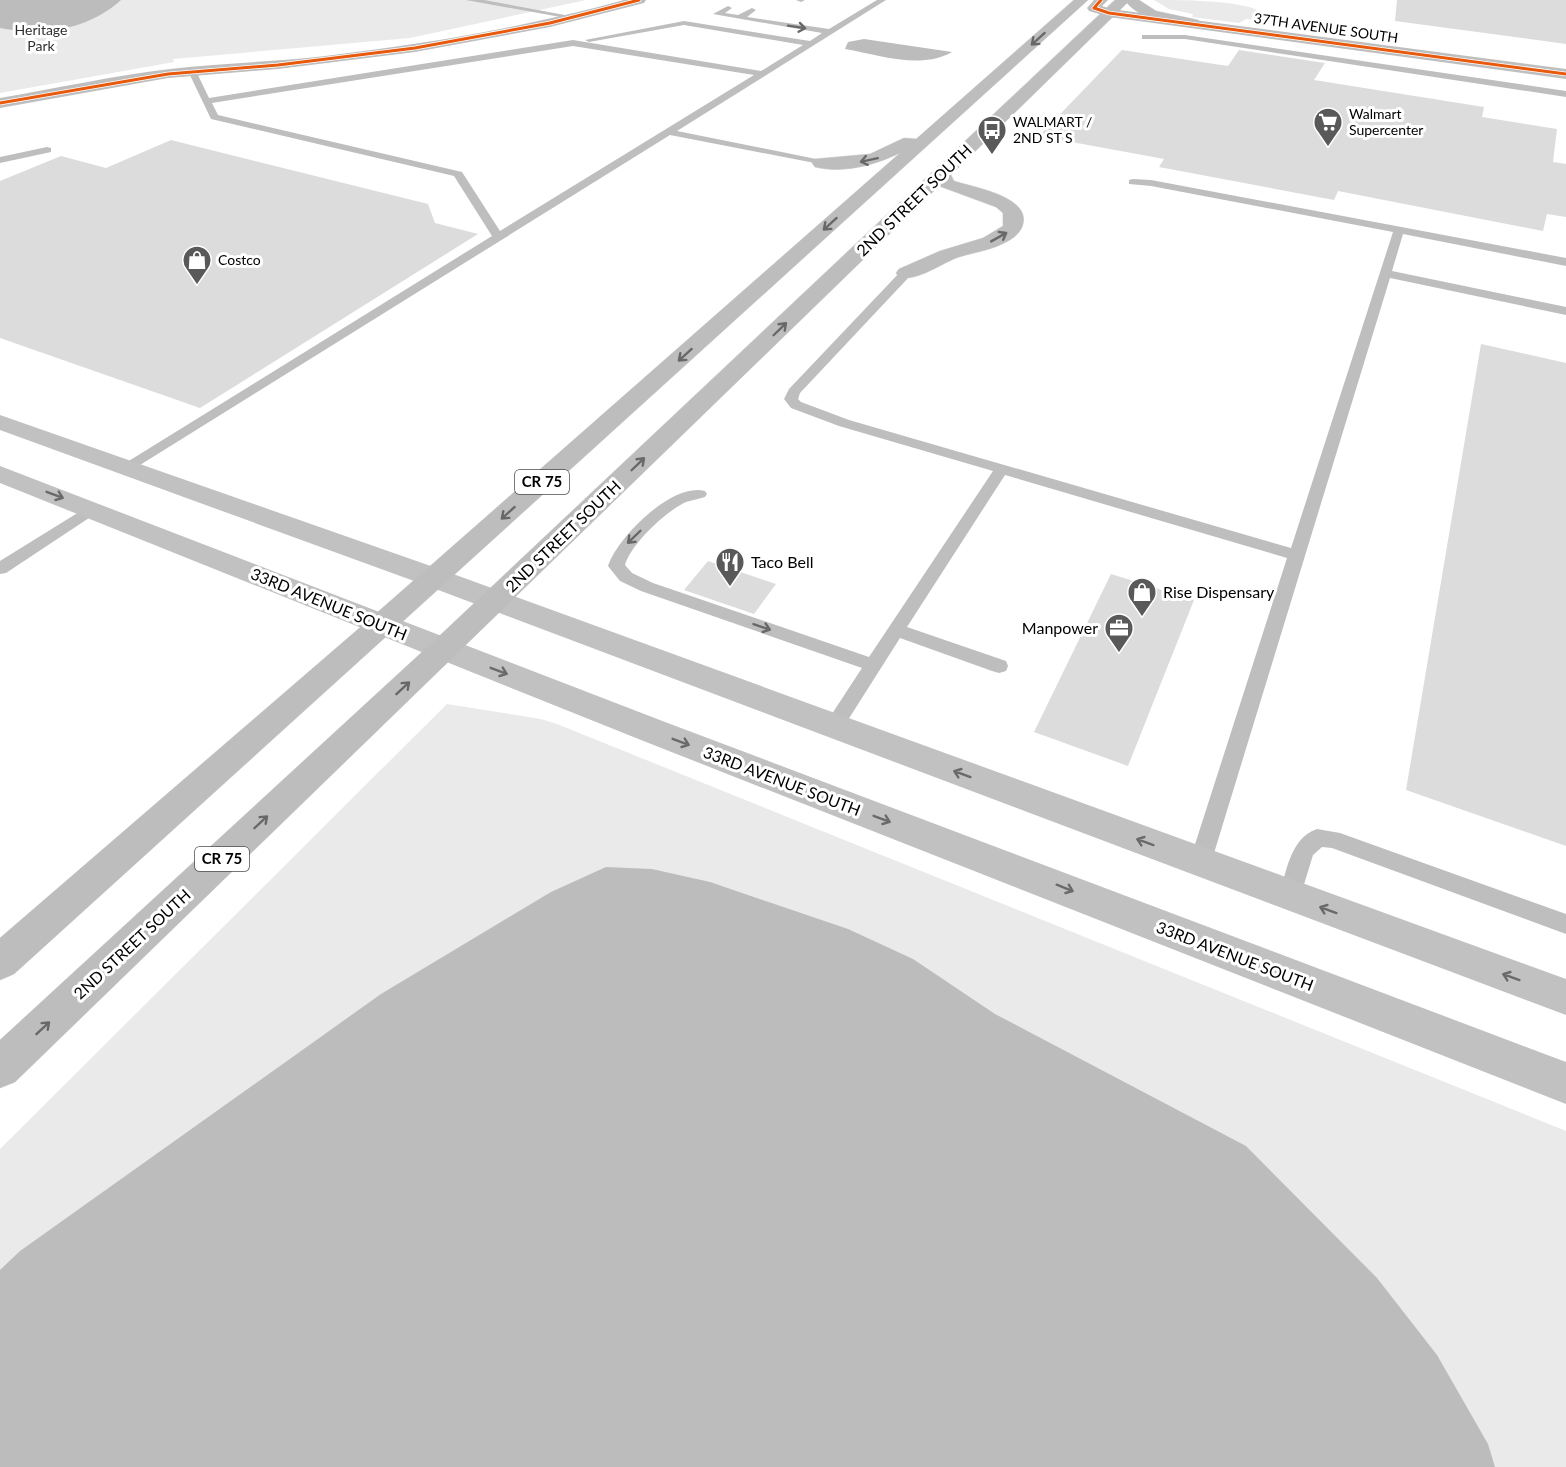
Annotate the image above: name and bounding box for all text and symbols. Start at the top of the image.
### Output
street label: 37TH AVENUE SOUTH [1253,9,1399,46]
park label: Heritage Park [15,21,67,54]
one-way arrow [787,22,807,33]
one-way arrow [1031,32,1046,46]
place label: Walmart Supercenter [1349,105,1423,138]
supermarket icon: Walmart Supercenter [1312,106,1344,148]
place label: WALMART / 2ND ST S [1013,113,1092,146]
bus stop icon: WALMART / 2ND ST S [976,114,1008,156]
street label: 2ND STREET SOUTH [852,140,975,259]
one-way arrow [860,154,879,166]
one-way arrow [823,217,838,231]
one-way arrow [990,231,1007,243]
shop icon: Costco [181,244,213,286]
place label: Costco [218,251,261,268]
one-way arrow [772,322,787,336]
one-way arrow [678,348,693,362]
one-way arrow [631,456,646,471]
road number: CR 75 [515,470,569,494]
street label: 2ND STREET SOUTH [501,476,624,595]
one-way arrow [45,490,64,501]
one-way arrow [501,506,516,520]
one-way arrow [627,530,642,544]
restaurant icon: Taco Bell [714,546,746,588]
place label: Taco Bell [751,552,813,571]
street label: 33RD AVENUE SOUTH [248,564,410,644]
shop icon: Rise Dispensary [1126,576,1158,618]
place label: Rise Dispensary [1163,582,1275,601]
office icon: Manpower [1103,612,1135,654]
place label: Manpower [1022,618,1098,637]
one-way arrow [752,622,771,633]
one-way arrow [489,666,508,677]
one-way arrow [395,681,410,696]
one-way arrow [671,737,690,748]
street label: 33RD AVENUE SOUTH [701,742,863,819]
one-way arrow [954,768,972,779]
one-way arrow [873,814,891,825]
one-way arrow [253,815,268,829]
one-way arrow [1136,836,1155,847]
road number: CR 75 [195,847,249,871]
one-way arrow [1055,884,1073,895]
street label: 2ND STREET SOUTH [69,885,194,1003]
one-way arrow [1319,904,1338,915]
street label: 33RD AVENUE SOUTH [1154,917,1316,994]
one-way arrow [1502,971,1521,982]
one-way arrow [35,1021,50,1035]

